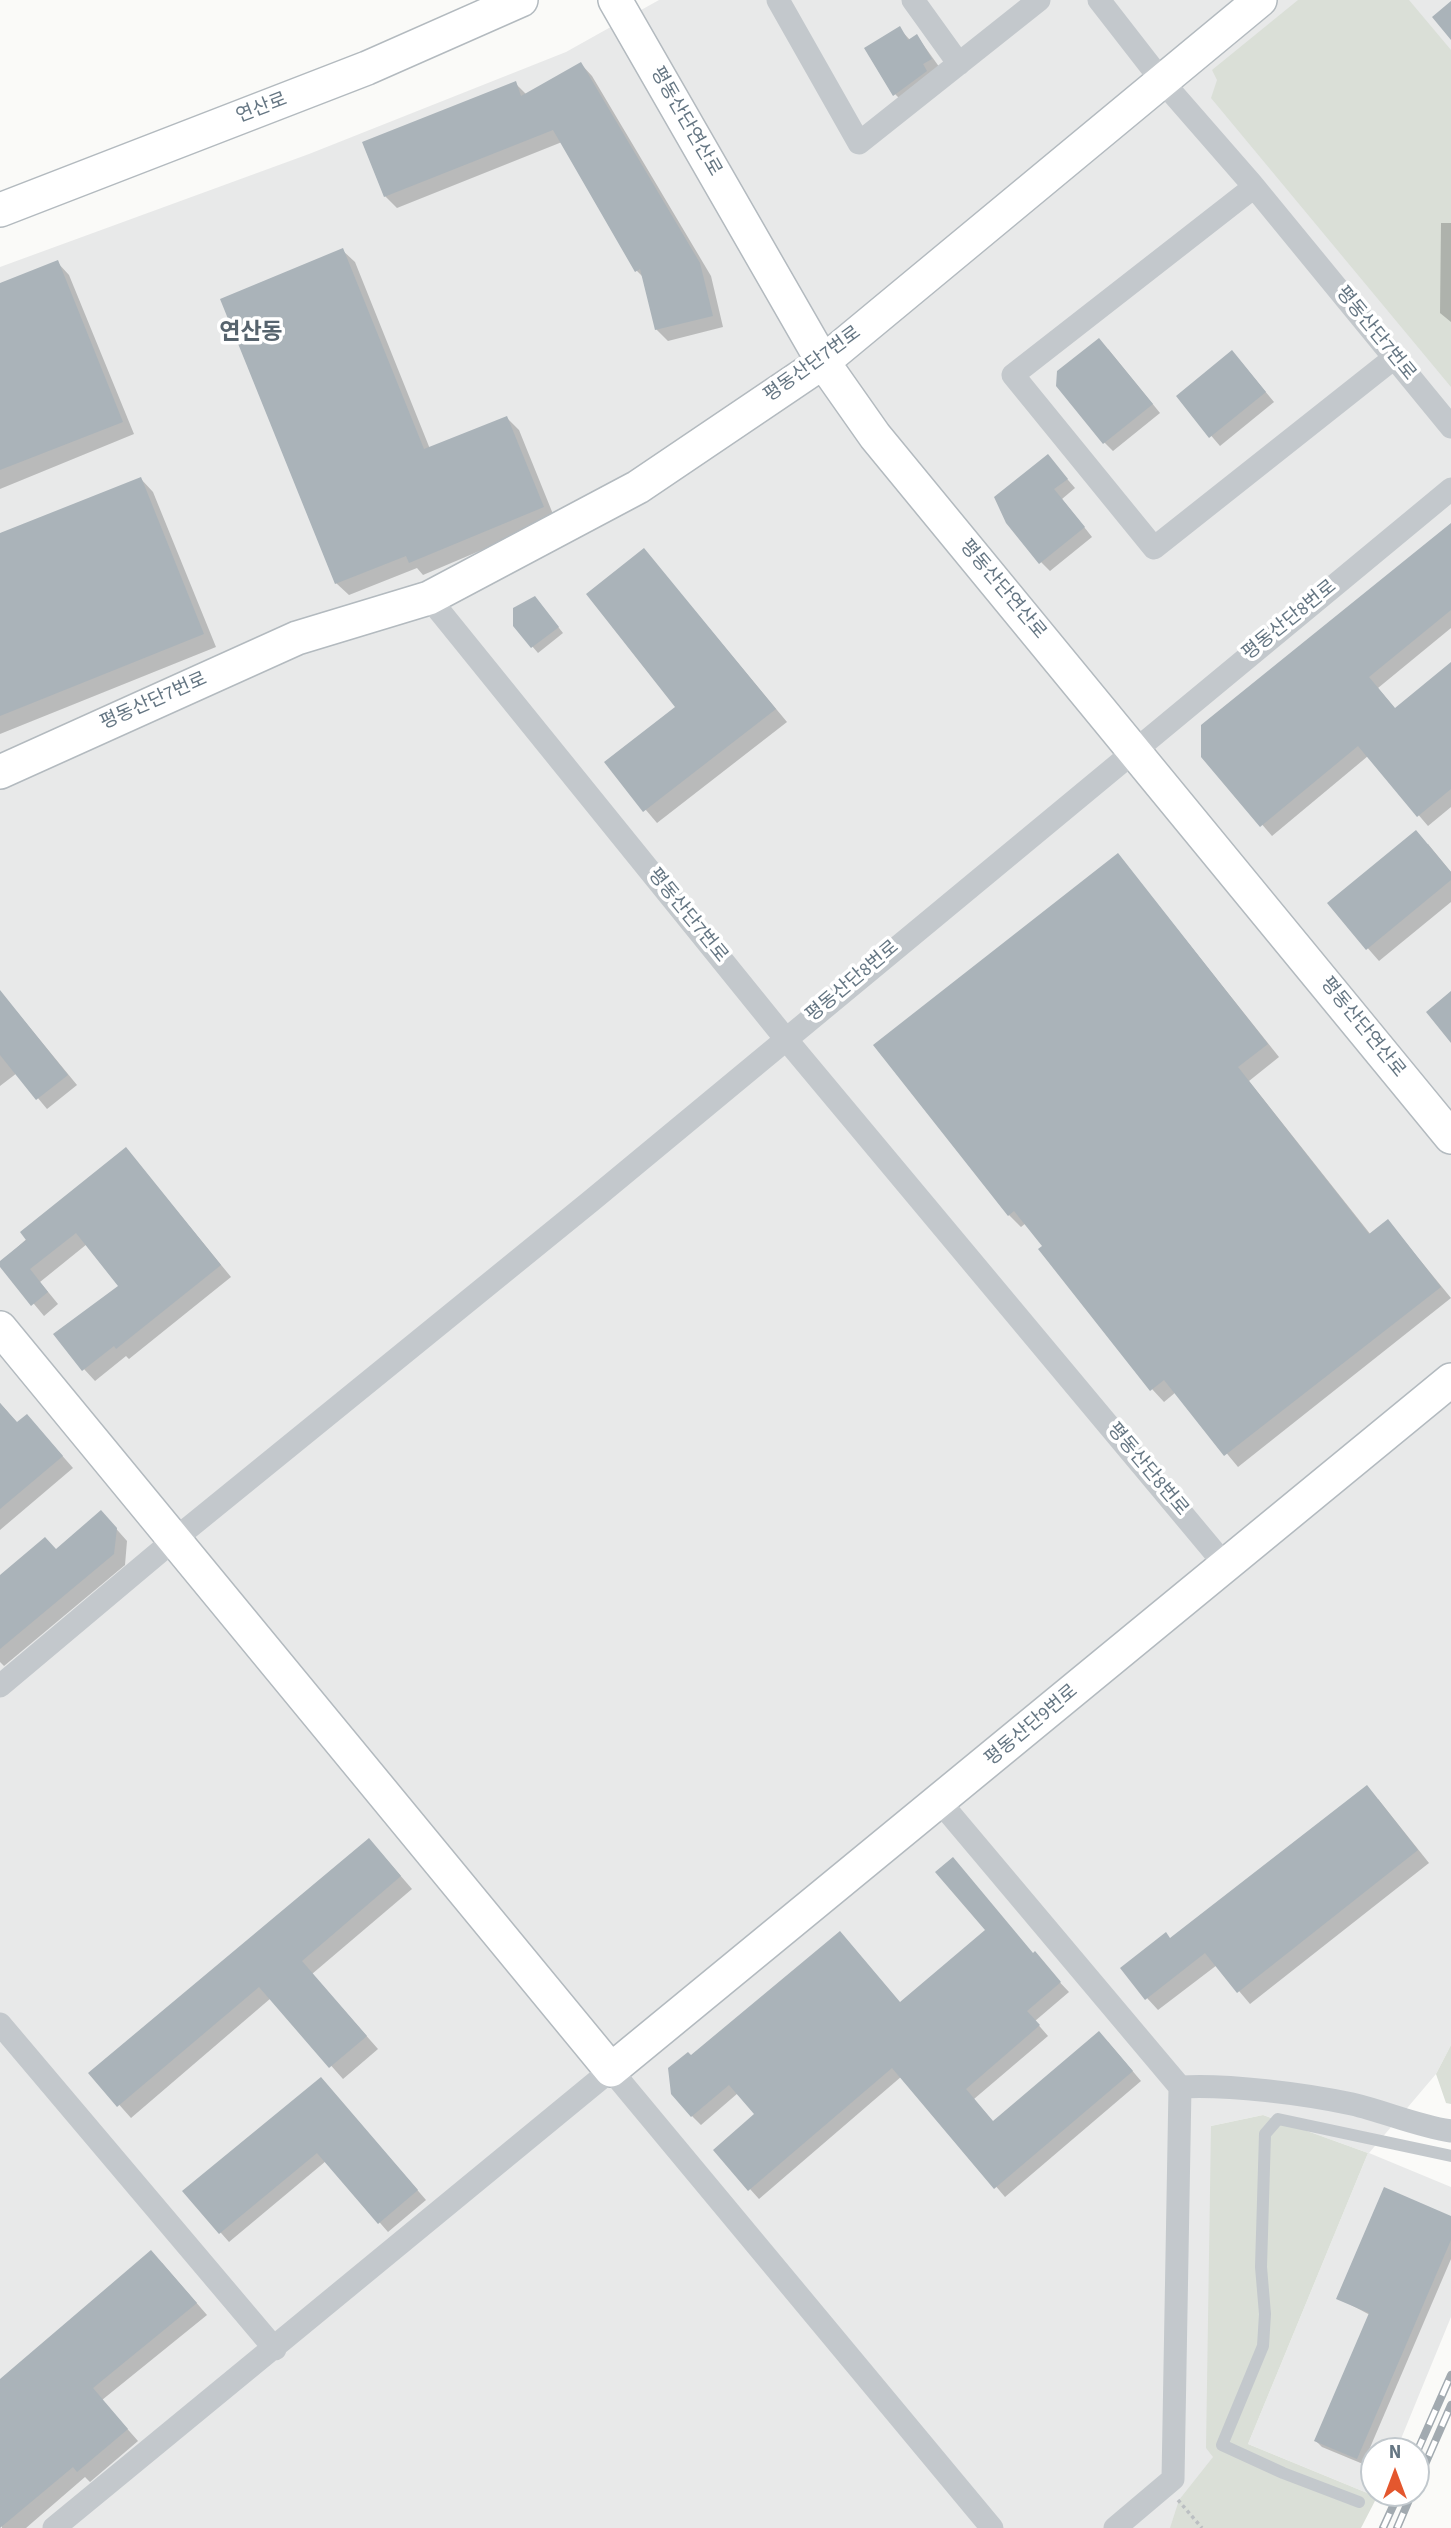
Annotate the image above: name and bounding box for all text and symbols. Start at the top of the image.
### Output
street label: 평동산단연산로 [645,63,725,181]
street label: 연산로 [233,89,291,129]
street label: 평동산단7번로 [1330,282,1420,386]
district label: 연산동 [219,320,283,348]
street label: 평동산단7번로 [760,322,866,408]
street label: 평동산단연산로 [954,536,1050,644]
street label: 평동산단8번로 [1238,576,1342,666]
street label: 평동산단7번로 [97,668,211,736]
street label: 평동산단7번로 [642,864,732,968]
street label: 평동산단8번로 [802,937,904,1027]
street label: 평동산단연산로 [1315,973,1409,1083]
street label: 평동산단8번로 [1102,1419,1192,1521]
street label: 평동산단9번로 [981,1681,1083,1771]
north arrow [1360,2437,1430,2507]
text: N [1389,2439,1401,2466]

